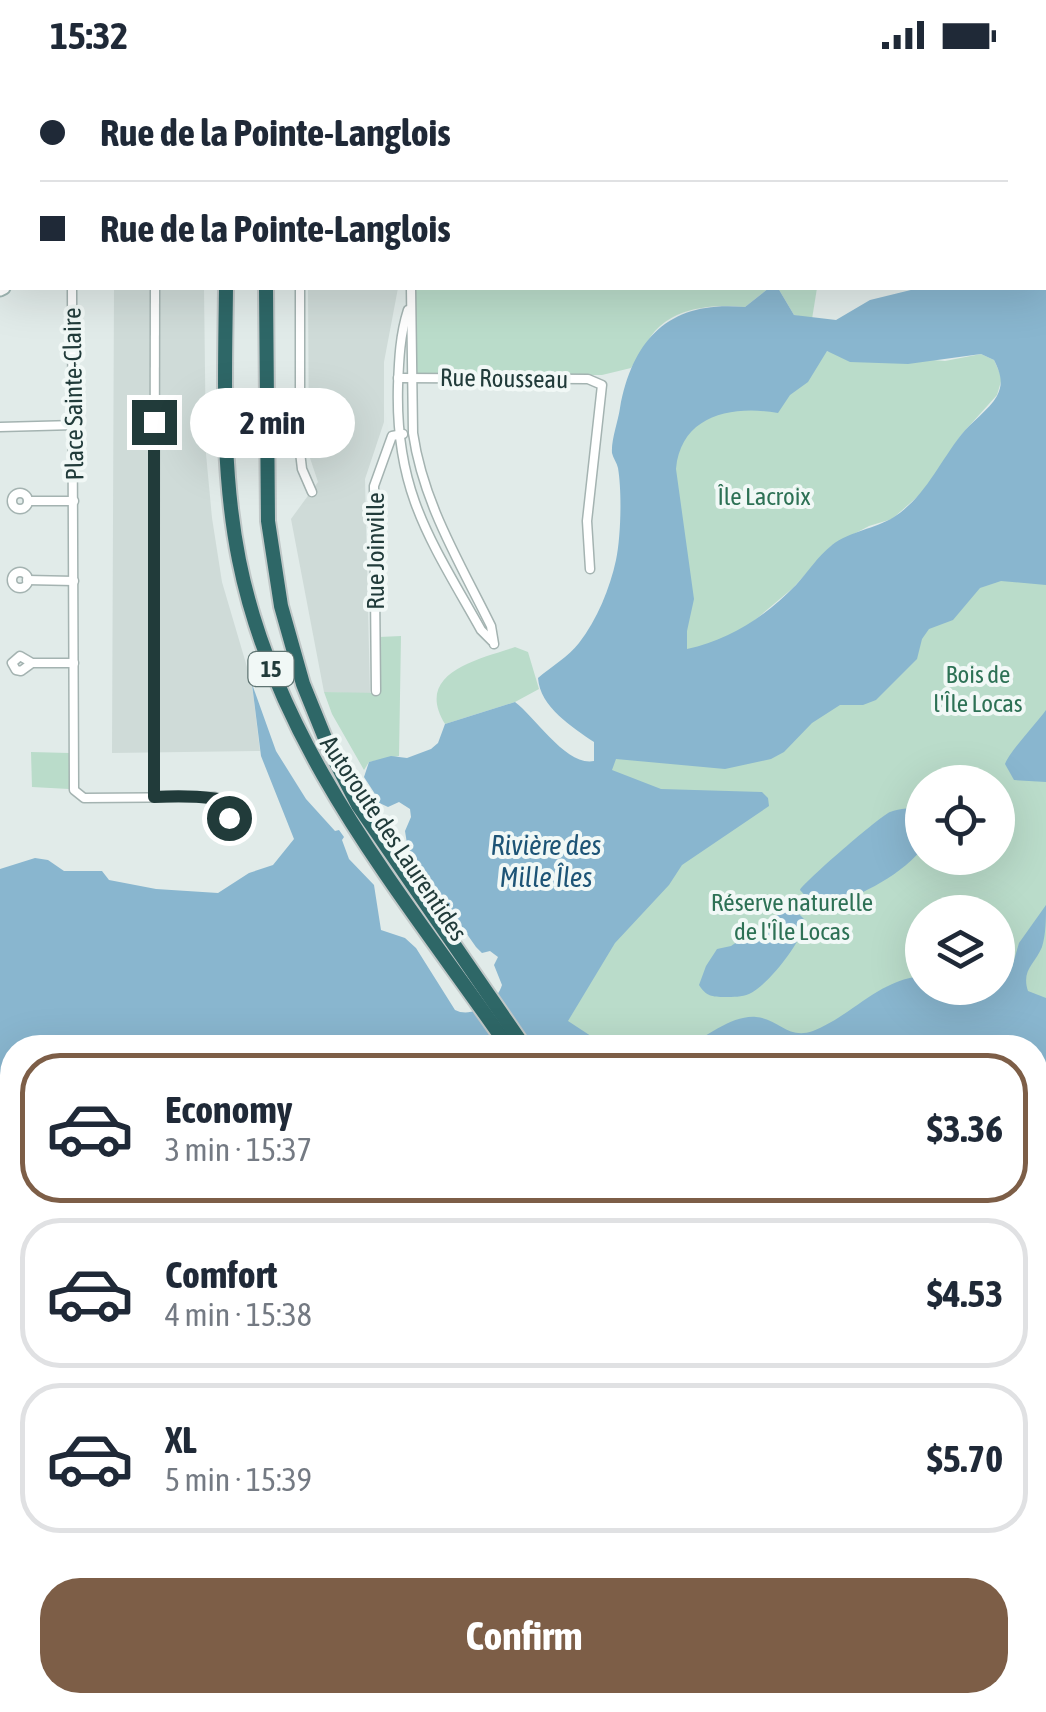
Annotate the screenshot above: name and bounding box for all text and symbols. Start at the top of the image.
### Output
text: 15:32 [50,14,128,57]
text: Rue de la Pointe-Langlois [100,111,451,154]
text: Rue de la Pointe-Langlois [100,207,451,250]
street label: Place Sainte-Claire [57,307,89,481]
street label: Rue Rousseau [440,363,568,393]
callout: 2 min [189,387,354,457]
route end [132,400,177,445]
text: 2 min [240,404,305,441]
park label: Île Lacroix [717,482,811,510]
street label: Rue Joinville [361,492,389,610]
road number: 15 [248,652,294,686]
park label: Bois de l'Île Locas [933,660,1023,717]
street label: Autoroute des Laurentides [315,730,473,946]
map controls [905,765,1015,1005]
button: locate [905,765,1015,875]
route start [207,796,252,841]
water label: Rivière des Mille Îles [491,829,602,893]
park label: Réserve naturelle de l'Île Locas [711,888,873,945]
button: layers [905,895,1015,1005]
icon: car [45,1083,135,1173]
text: Economy [165,1088,292,1131]
text: $3.36 [927,1107,1003,1150]
text: 3 min · 15:37 [165,1131,312,1168]
icon: car [45,1248,135,1338]
text: Comfort [165,1253,277,1296]
text: $4.53 [927,1272,1003,1315]
text: 4 min · 15:38 [165,1296,312,1333]
icon: car [45,1413,135,1503]
text: XL [165,1418,197,1461]
text: $5.70 [927,1437,1003,1480]
text: 5 min · 15:39 [165,1461,312,1498]
button: Confirm [40,1578,1008,1693]

